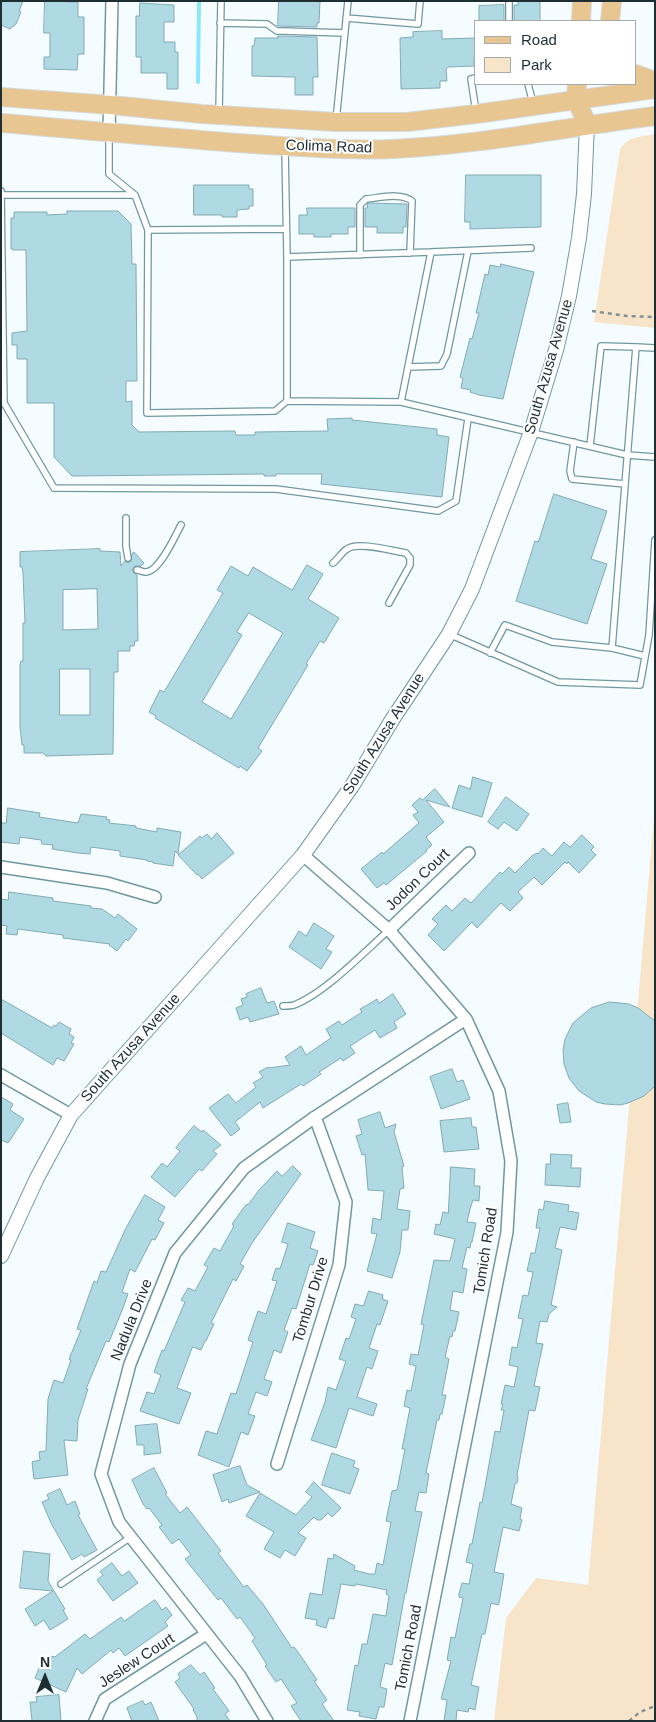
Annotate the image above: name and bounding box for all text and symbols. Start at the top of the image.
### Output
legend [473,20,636,85]
text: Road [521,31,557,48]
text: Park [521,56,552,73]
street label: Colima Road [285,136,373,158]
street label: South Azusa Avenue [521,297,577,437]
street label: South Azusa Avenue [339,670,429,798]
street label: Jodon Court [382,845,454,915]
street label: South Azusa Avenue [78,990,184,1106]
street label: Tomich Road [470,1206,502,1296]
street label: Tombur Drive [289,1255,333,1345]
street label: Nadula Drive [107,1276,157,1364]
street label: Tomich Road [392,1603,426,1693]
street label: Jeslew Court [96,1630,178,1692]
north arrow [20,1652,70,1702]
text: N [40,1654,50,1670]

